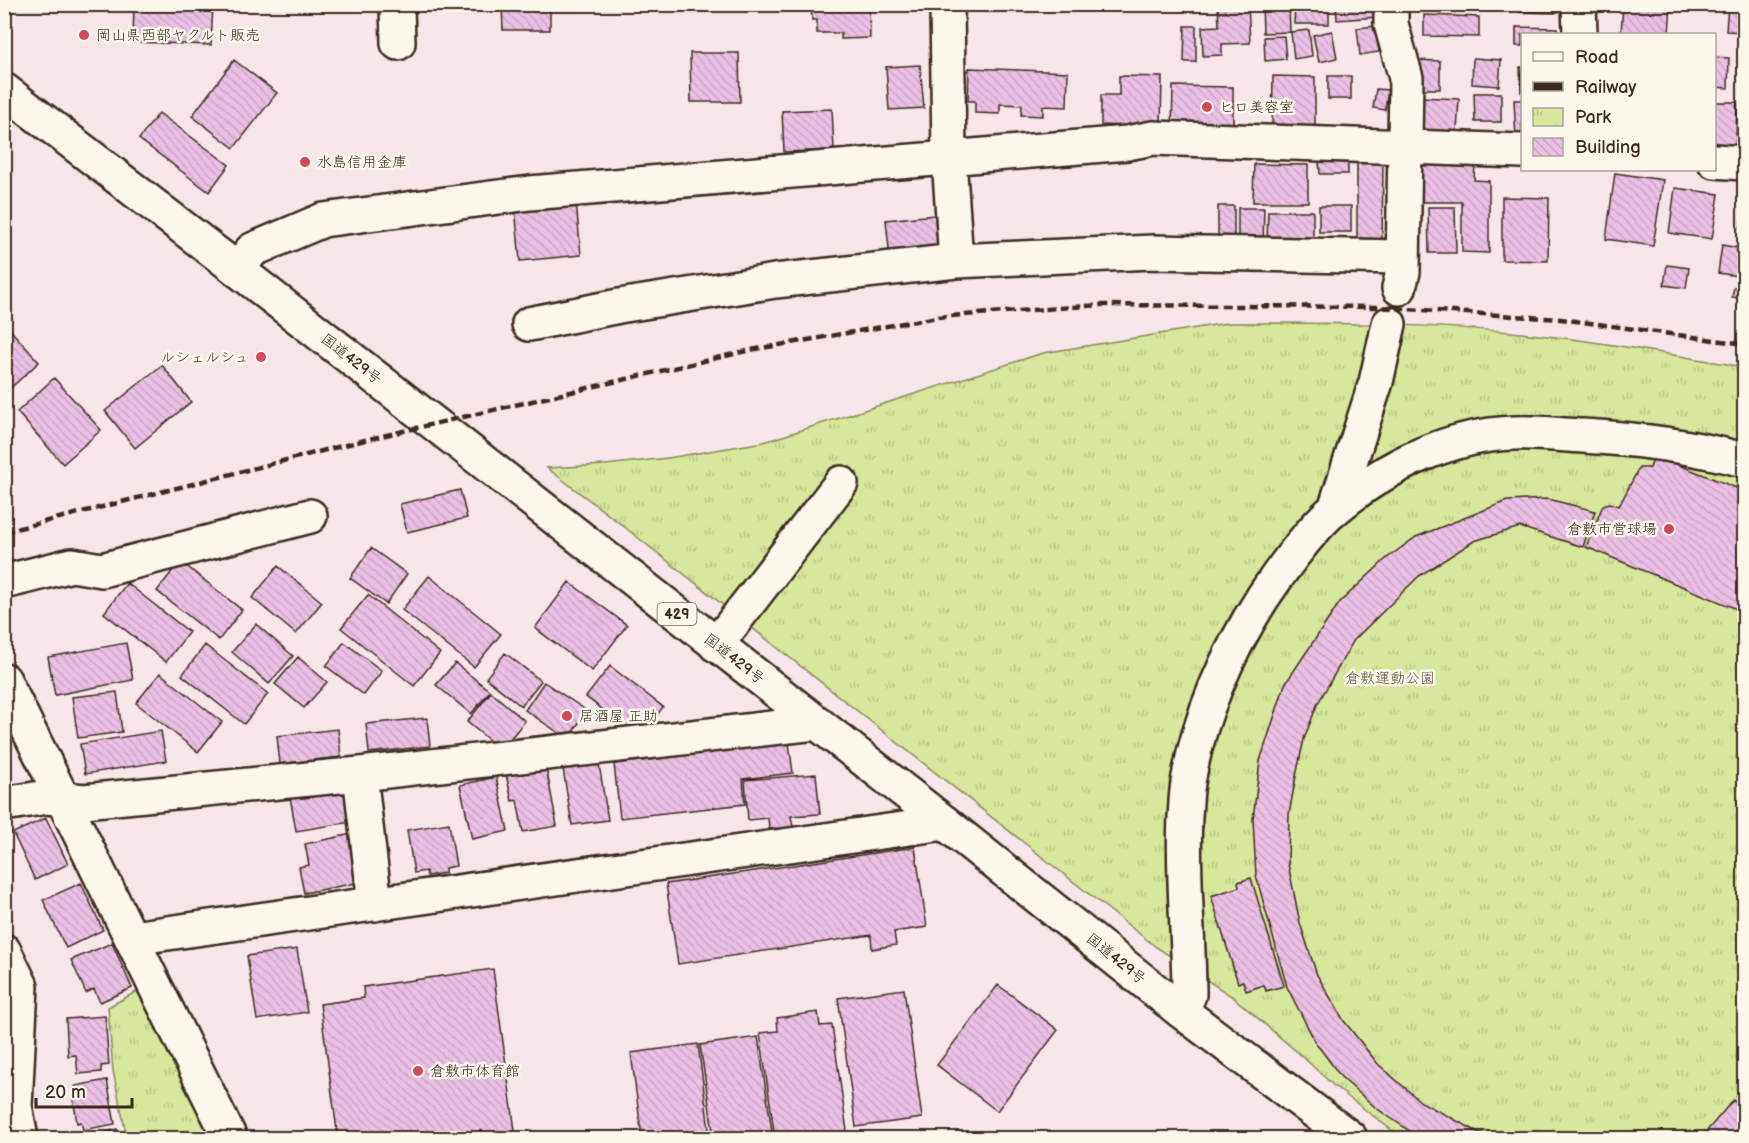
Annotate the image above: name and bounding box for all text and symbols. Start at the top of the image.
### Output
place label: 岡山県西部ヤクルト販売 [96,26,260,45]
marker: 岡山県西部ヤクルト販売 [77,28,91,42]
legend [1521,33,1716,171]
text: Road [1575,47,1619,68]
text: Railway [1575,77,1637,98]
place label: ヒロ美容室 [1219,98,1294,117]
marker: ヒロ美容室 [1200,100,1214,114]
text: Park [1575,107,1611,128]
text: Building [1575,137,1641,158]
place label: 水島信用金庫 [317,153,407,172]
marker: 水島信用金庫 [298,155,312,169]
street label: 国道429号 [317,329,385,389]
place label: ルシェルシュ [160,348,249,367]
marker: ルシェルシュ [254,350,268,364]
place label: 倉敷市営球場 [1567,520,1657,539]
marker: 倉敷市営球場 [1662,522,1676,536]
road number: 429 [658,603,696,625]
street label: 国道429号 [700,629,768,689]
park label: 倉敷運動公園 [1345,669,1435,688]
place label: 居酒屋 正助 [579,707,658,726]
marker: 居酒屋 正助 [560,709,574,723]
street label: 国道429号 [1082,929,1150,989]
place label: 倉敷市体育館 [430,1062,520,1081]
marker: 倉敷市体育館 [411,1064,425,1078]
scale bar [36,1071,132,1109]
text: 20 m [45,1082,86,1103]

